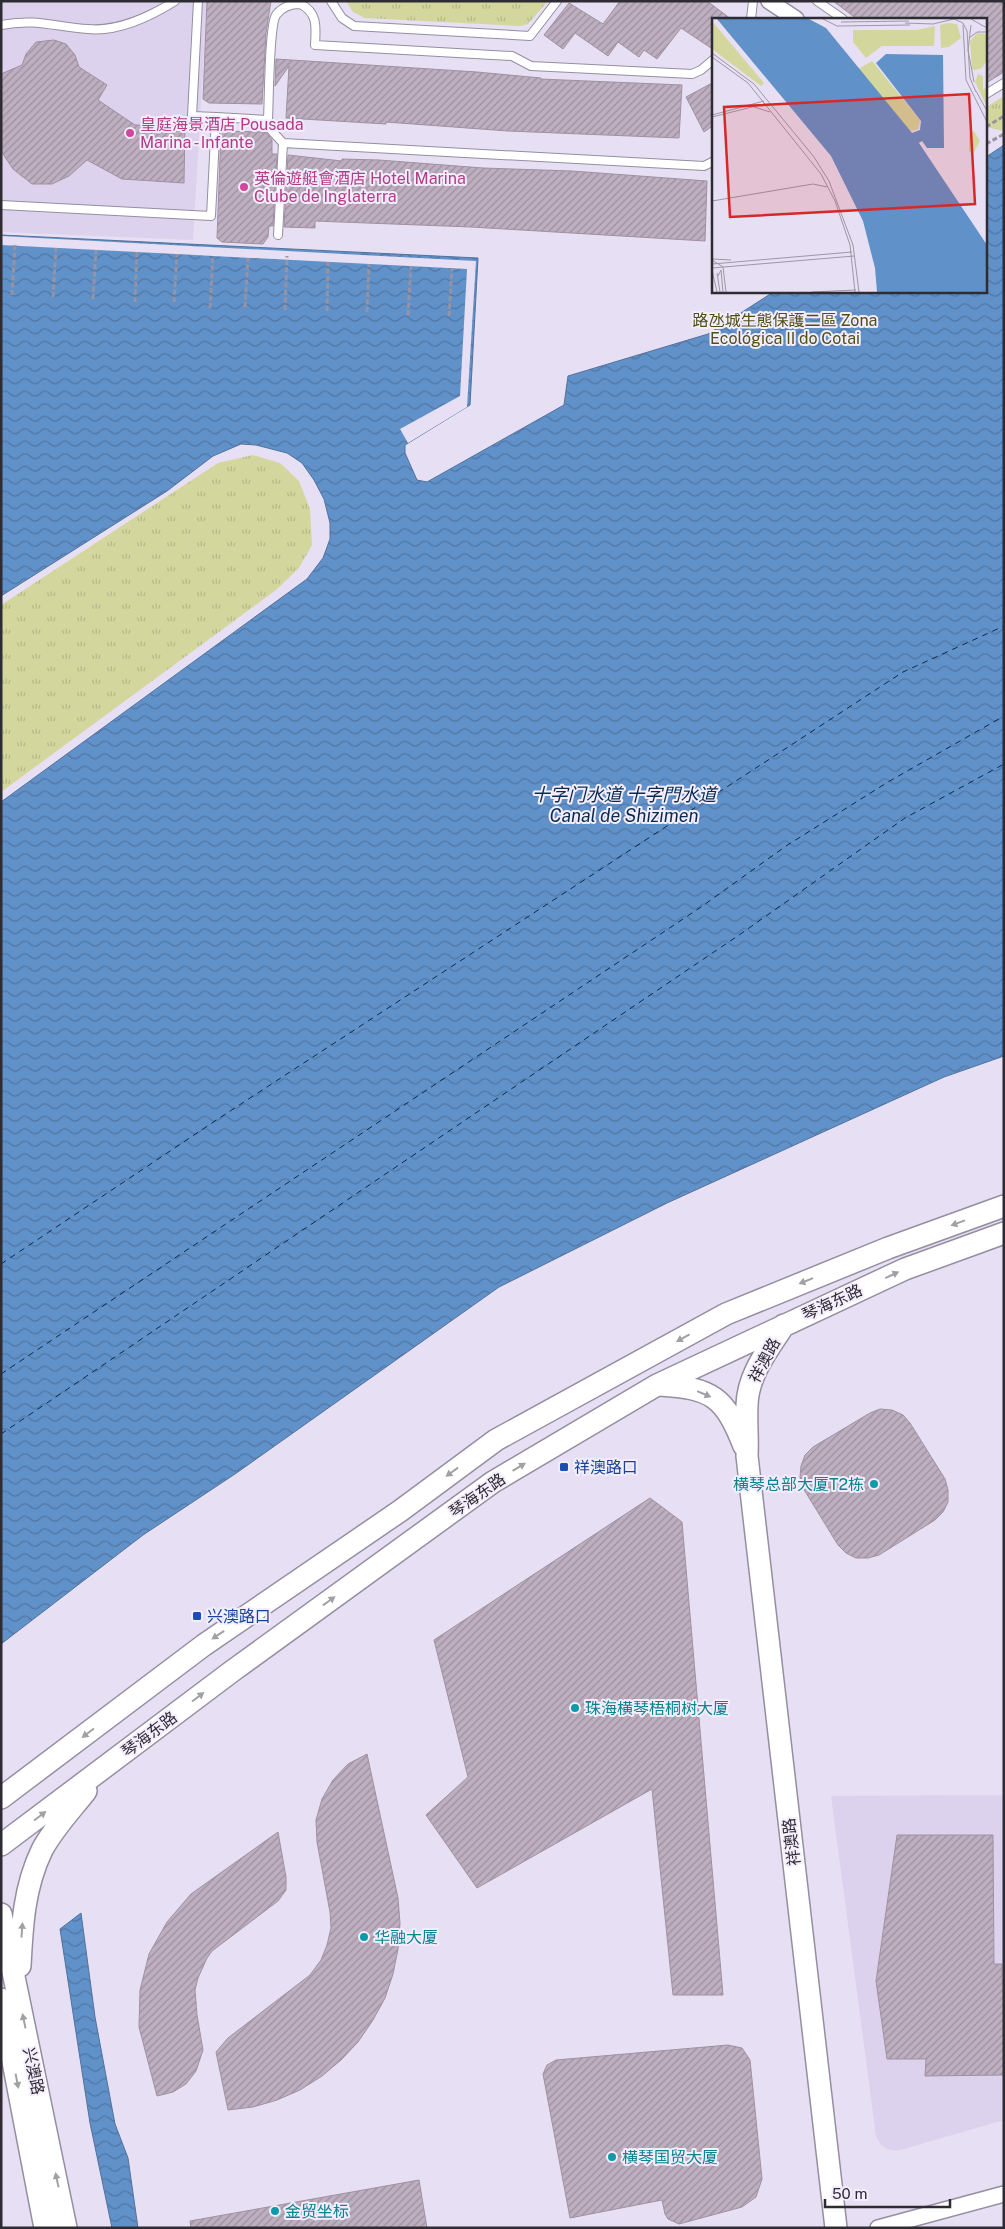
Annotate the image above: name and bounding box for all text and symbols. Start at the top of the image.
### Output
inset map [712,18,988,292]
place label: 皇庭海景酒店 Pousada Marina - Infante [140,115,304,152]
marker: 皇庭海景酒店 Pousada Marina - Infante [124,127,136,139]
place label: 英倫遊艇會酒店 Hotel Marina Clube de Inglaterra [254,169,466,206]
marker: 英倫遊艇會酒店 Hotel Marina Clube de Inglaterra [238,181,250,193]
park label: 路氹城生態保護二區 Zona Ecológica II do Cotai [693,311,877,348]
water label: 十字门水道 十字門水道 Canal de Shizimen [532,784,719,826]
one-way arrow [950,1219,965,1227]
one-way arrow [885,1270,899,1278]
one-way arrow [798,1277,813,1285]
street label: 琴海东路 [799,1280,865,1325]
one-way arrow [675,1334,690,1342]
street label: 祥澳路 [745,1335,784,1386]
one-way arrow [697,1389,712,1398]
place label: 祥澳路口 [574,1458,638,1477]
marker: 祥澳路口 [558,1461,570,1473]
one-way arrow [512,1463,525,1472]
one-way arrow [446,1467,459,1478]
street label: 琴海东路 [446,1469,509,1522]
place label: 横琴总部大厦T2栋 [733,1475,864,1494]
marker: 横琴总部大厦T2栋 [868,1478,880,1490]
one-way arrow [322,1596,336,1606]
place label: 兴澳路口 [207,1607,271,1626]
marker: 兴澳路口 [191,1610,203,1622]
one-way arrow [211,1630,225,1640]
one-way arrow [191,1692,205,1702]
place label: 珠海横琴梧桐树大厦 [585,1699,729,1718]
marker: 珠海横琴梧桐树大厦 [569,1702,581,1714]
street label: 琴海东路 [118,1708,181,1761]
one-way arrow [82,1727,95,1738]
one-way arrow [33,1811,47,1821]
street label: 祥澳路 [779,1817,804,1867]
one-way arrow [19,1922,27,1938]
place label: 华融大厦 [374,1928,438,1947]
marker: 华融大厦 [358,1931,370,1943]
one-way arrow [20,2013,28,2028]
street label: 兴澳路 [19,2046,48,2097]
one-way arrow [13,2074,21,2089]
place label: 横琴国贸大厦 [622,2148,718,2167]
marker: 横琴国贸大厦 [606,2151,618,2163]
one-way arrow [52,2172,60,2188]
scale bar [825,2176,950,2208]
text: 50 m [832,2185,867,2202]
place label: 金贸坐标 [285,2202,349,2221]
marker: 金贸坐标 [269,2205,281,2217]

